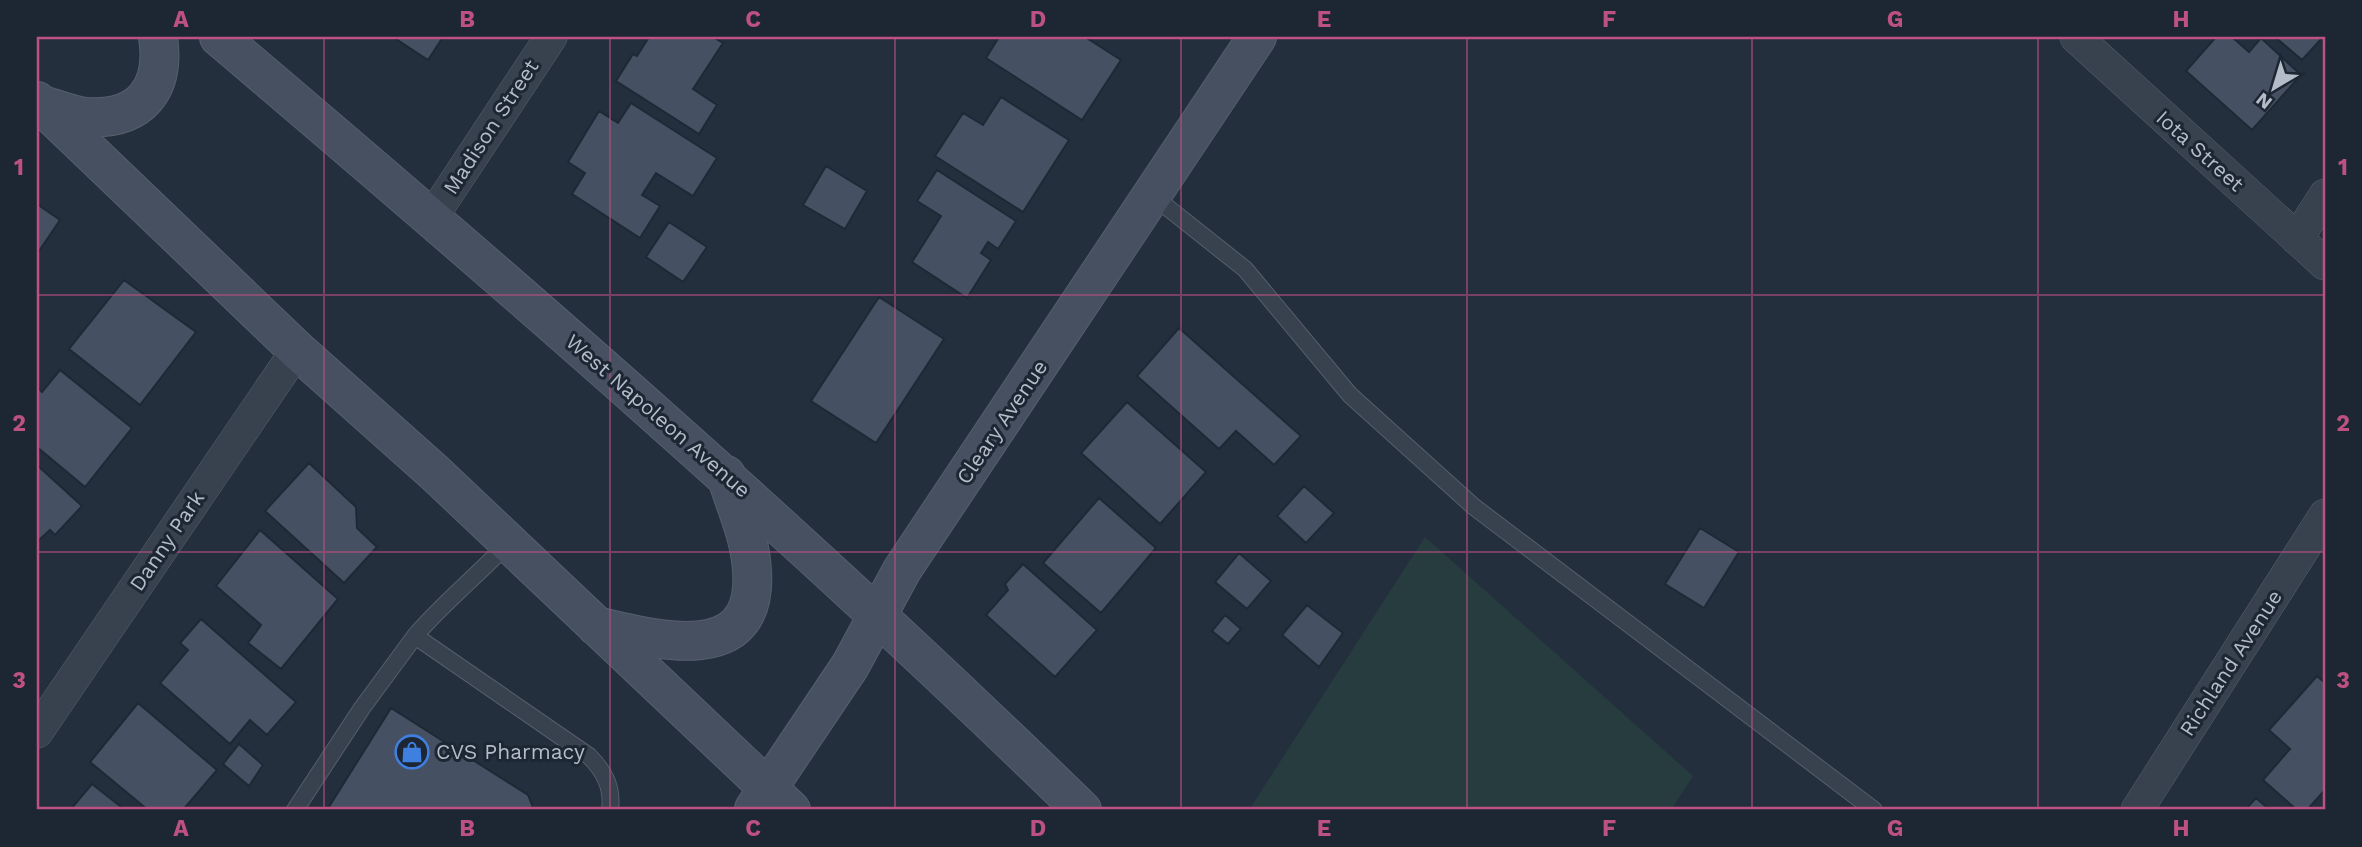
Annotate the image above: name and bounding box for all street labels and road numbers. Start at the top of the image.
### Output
street label: Madison Street [438,55,544,199]
street label: Iota Street [2151,105,2249,197]
street label: West Napoleon Avenue [561,329,756,503]
street label: Cleary Avenue [951,355,1052,489]
street label: Danny Park [124,486,209,596]
street label: Richland Avenue [2174,585,2287,741]

